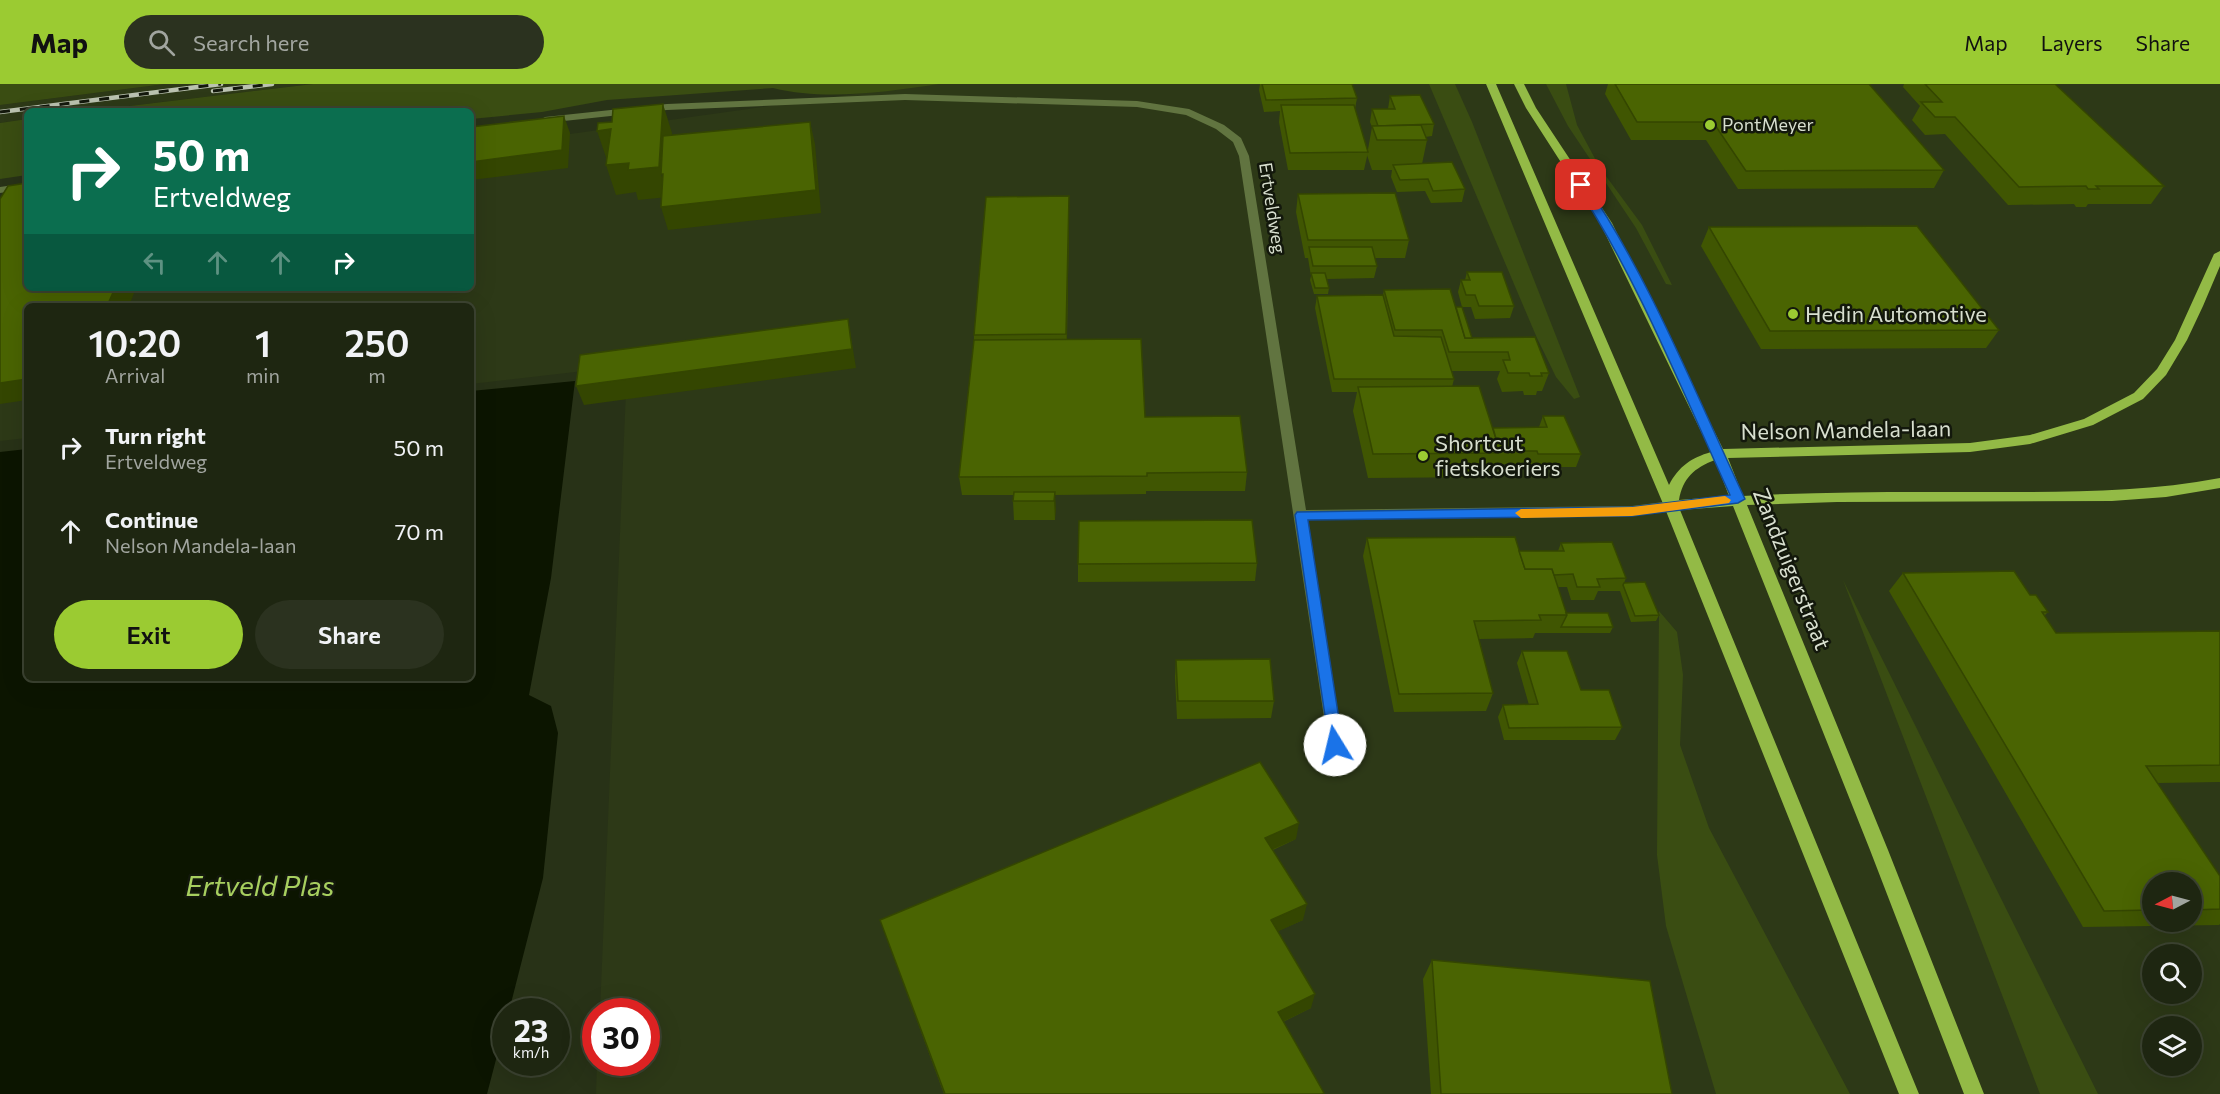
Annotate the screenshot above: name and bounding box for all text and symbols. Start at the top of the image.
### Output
search box [124,15,544,69]
text: Map [30,25,88,59]
icon: search [145,26,178,59]
text: Search here [193,29,309,56]
text: Map [1964,30,2008,55]
text: Layers [2041,30,2103,55]
text: Share [2136,30,2190,55]
place label: PontMeyer [1722,113,1814,135]
marker: PontMeyer [1703,118,1717,132]
text: 50 m [153,128,250,180]
icon: right [54,132,132,210]
pin [1555,159,1606,210]
street label: Ertveldweg [1255,161,1291,255]
icon: arrive [1564,168,1597,201]
text: Ertveldweg [153,180,291,213]
icon: left [138,246,171,279]
icon: ahead [201,246,234,279]
icon: ahead [264,246,297,279]
icon: right [327,246,360,279]
place label: Hedin Automotive [1805,300,1987,327]
marker: Hedin Automotive [1786,307,1800,321]
text: 10:20 [89,320,181,364]
text: 1 [255,320,271,364]
text: 250 [344,320,409,364]
text: Arrival [105,363,165,387]
text: min [246,363,280,387]
text: m [368,363,386,387]
street label: Nelson Mandela-laan [1740,414,1952,445]
text: Turn right [105,422,206,449]
place label: Shortcut fietskoeriers [1435,429,1560,481]
icon: right [54,431,87,464]
text: 50 m [394,434,444,461]
text: Ertveldweg [105,449,207,473]
marker: Shortcut fietskoeriers [1416,449,1430,463]
street label: Zandzuigerstraat [1748,484,1837,653]
text: Continue [105,506,198,533]
icon: ahead [54,515,87,548]
text: 70 m [395,518,444,545]
text: Nelson Mandela-laan [105,533,296,557]
button: Exit [54,600,243,669]
button: Share [255,600,444,669]
position arrow [1303,713,1367,777]
water label: Ertveld Plas [186,868,334,902]
north arrow [2142,872,2202,932]
map controls [2142,872,2202,1076]
button: search [2142,944,2202,1004]
speed limit sign: 30 [582,998,660,1076]
text: 23 [514,1011,548,1048]
button: layers [2142,1016,2202,1076]
text: km/h [513,1043,549,1061]

